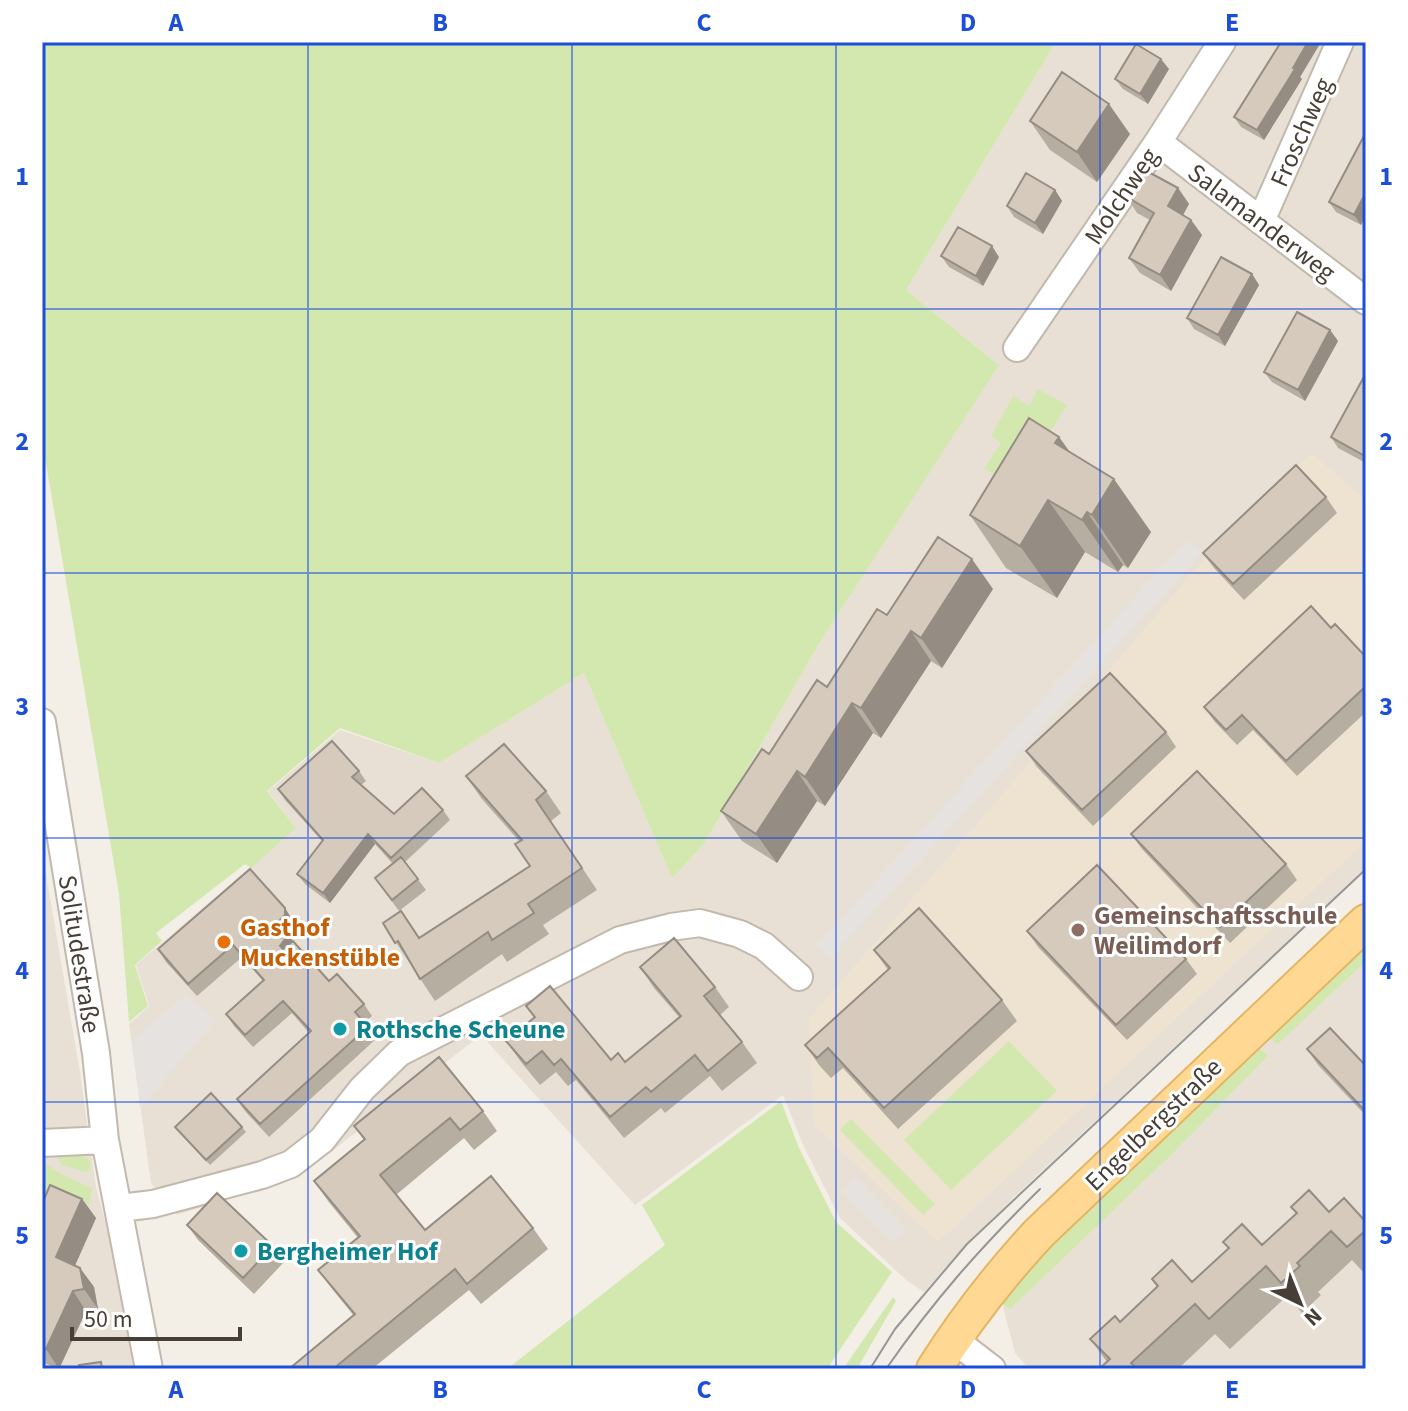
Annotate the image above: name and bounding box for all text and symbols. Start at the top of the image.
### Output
text: A [168,4,185,41]
text: B [432,4,448,41]
text: C [696,4,712,41]
text: D [960,4,976,41]
text: E [1225,4,1239,41]
street label: Froschweg [1261,72,1342,193]
street label: Molchweg [1075,140,1167,252]
street label: Salamanderweg [1180,154,1343,290]
text: 1 [15,158,29,195]
text: 1 [1379,158,1393,195]
text: 2 [15,423,29,460]
text: 2 [1379,423,1393,460]
text: 3 [15,688,29,725]
text: 3 [1379,688,1393,725]
street label: Solitudestraße [49,872,110,1036]
place label: Gemeinschaftsschule Weilimdorf [1094,897,1337,964]
place label: Gasthof Muckenstüble [240,909,400,976]
marker: Gemeinschaftsschule Weilimdorf [1069,921,1087,939]
marker: Gasthof Muckenstüble [215,933,233,951]
text: 4 [15,952,29,989]
text: 4 [1379,952,1393,989]
place label: Rothsche Scheune [356,1011,565,1048]
marker: Rothsche Scheune [331,1020,349,1038]
street label: Engelbergstraße [1077,1049,1230,1199]
text: 5 [15,1217,29,1254]
text: 5 [1379,1217,1393,1254]
place label: Bergheimer Hof [257,1233,439,1270]
marker: Bergheimer Hof [232,1242,250,1260]
north arrow [1260,1263,1340,1343]
scale bar [72,1291,240,1341]
text: N [1297,1300,1329,1334]
text: 50 m [84,1302,133,1337]
text: A [168,1371,185,1408]
text: B [432,1371,448,1408]
text: C [696,1371,712,1408]
text: D [960,1371,976,1408]
text: E [1225,1371,1239,1408]

